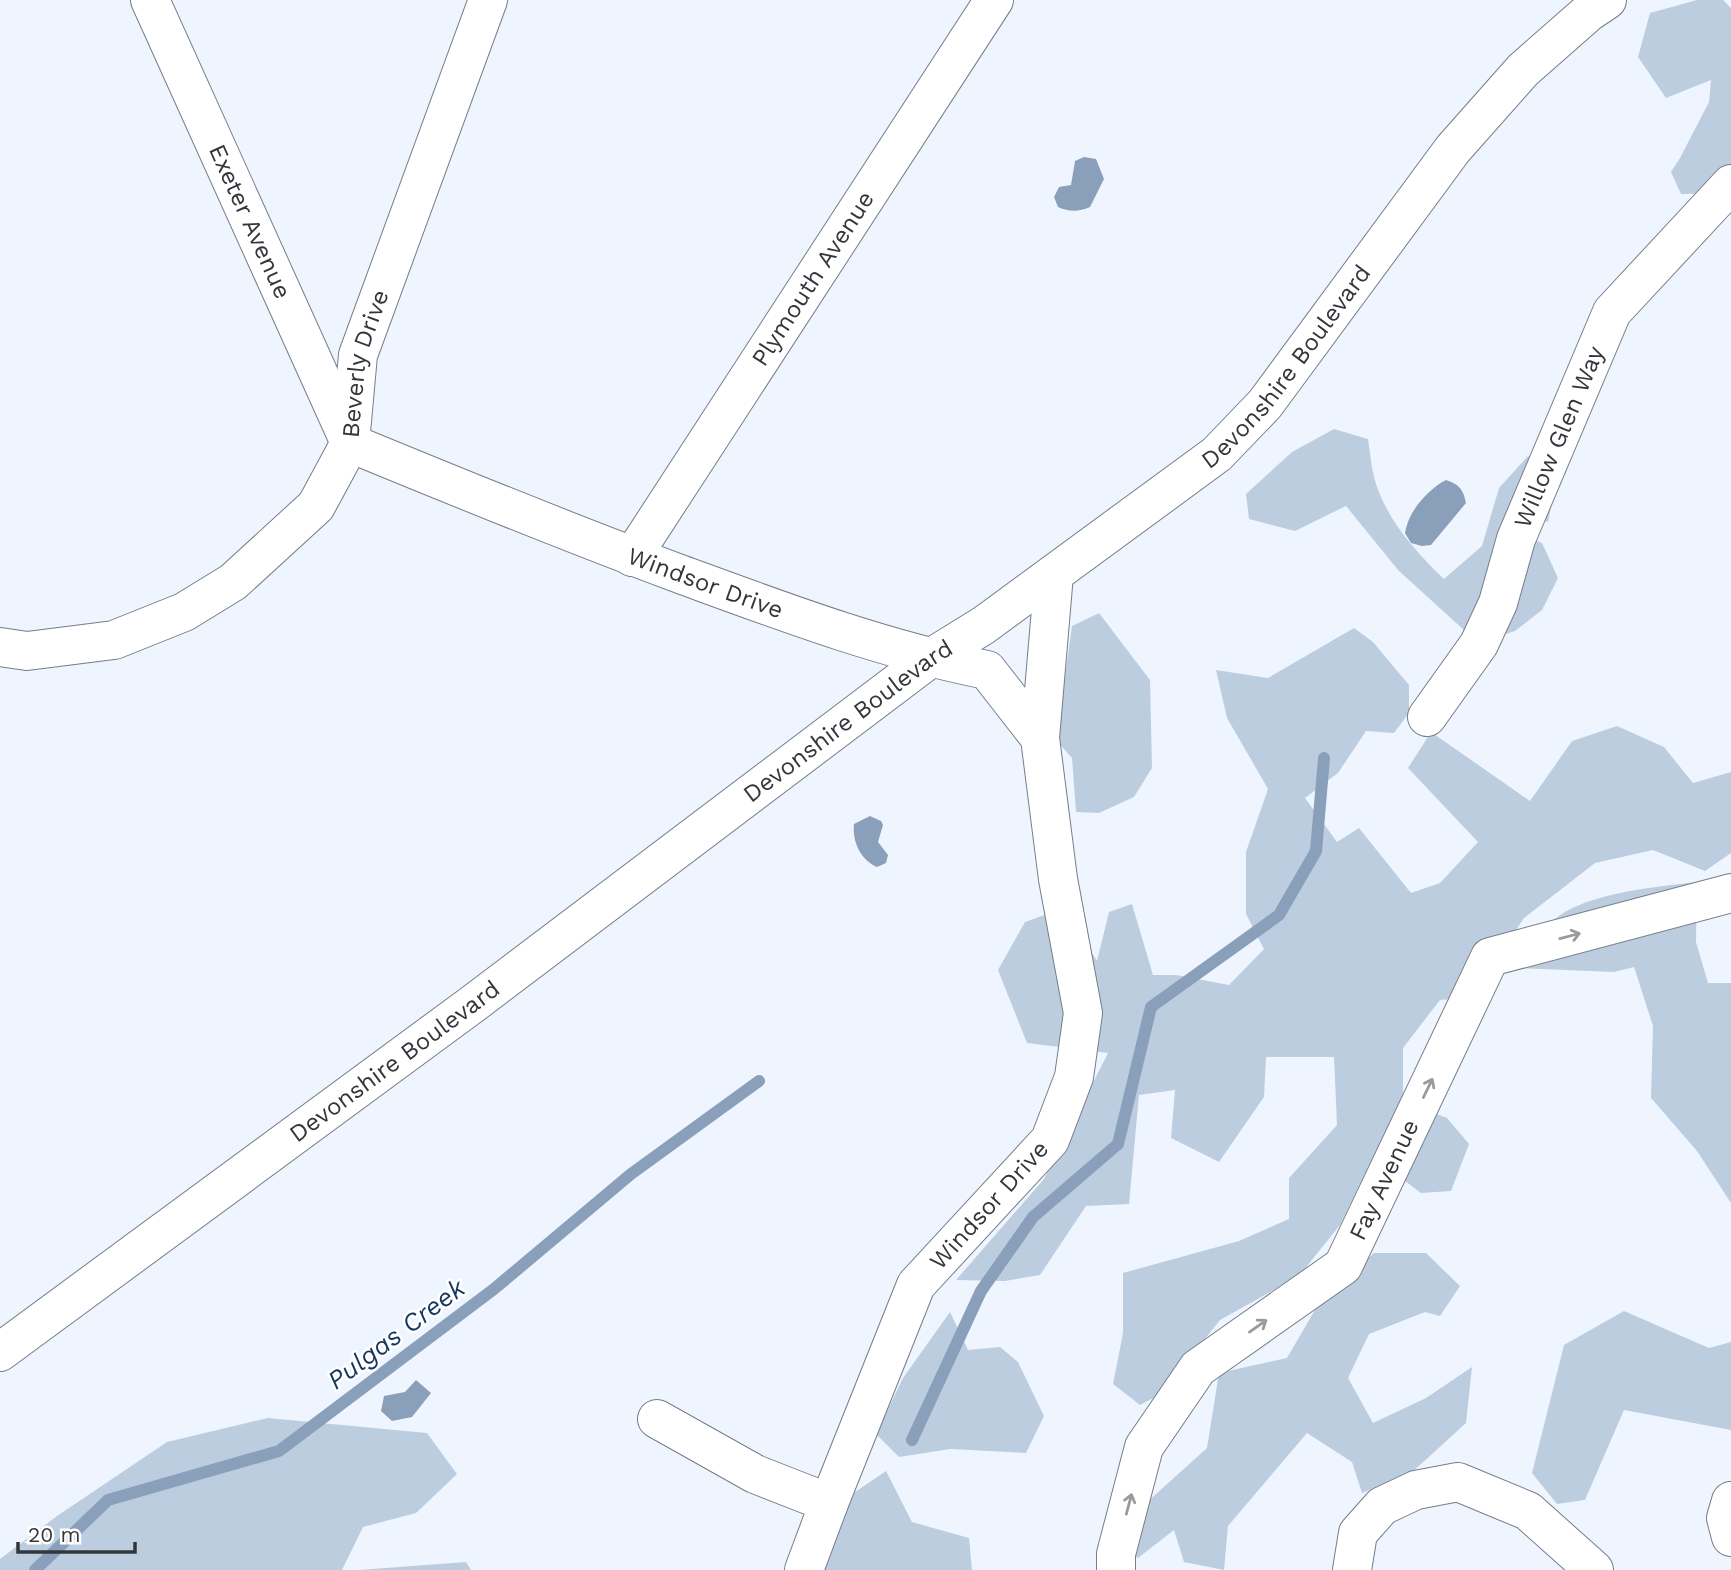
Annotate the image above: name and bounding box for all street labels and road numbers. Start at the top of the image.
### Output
street label: Exeter Avenue [203,140,297,303]
street label: Plymouth Avenue [746,186,880,371]
street label: Devonshire Boulevard [1196,260,1377,475]
street label: Beverly Drive [337,286,395,439]
street label: Willow Glen Way [1508,341,1610,532]
street label: Windsor Drive [624,542,787,624]
street label: Devonshire Boulevard [738,634,958,808]
street label: Devonshire Boulevard [284,975,505,1148]
street label: Fay Avenue [1343,1115,1425,1245]
street label: Windsor Drive [924,1135,1054,1275]

